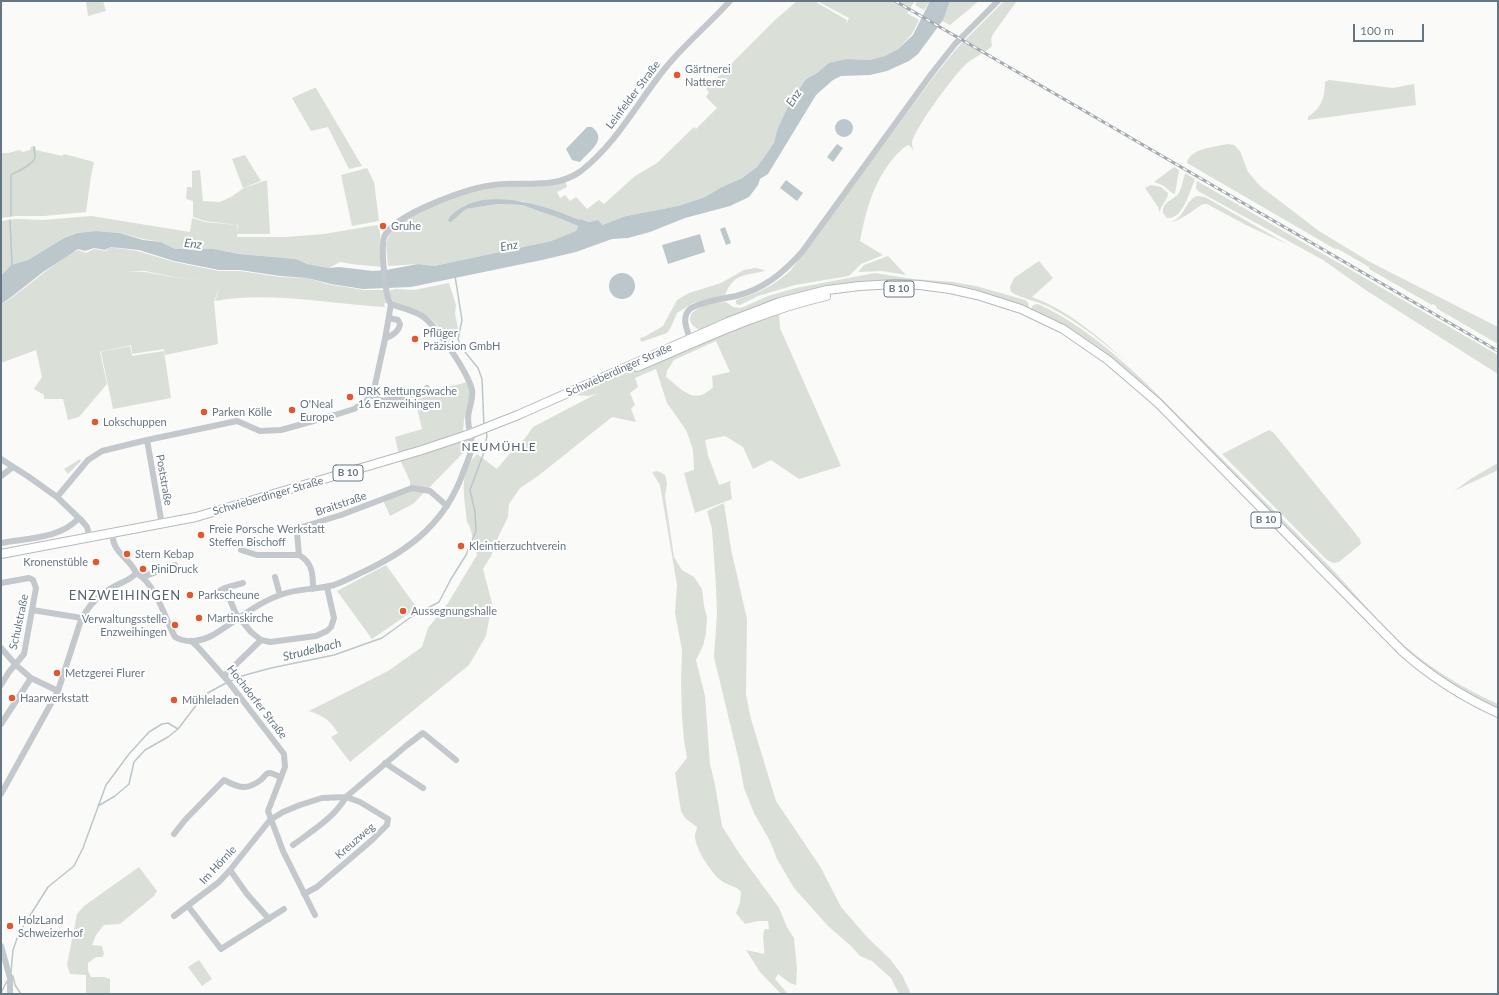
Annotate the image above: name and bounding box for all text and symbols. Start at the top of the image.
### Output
scale bar [1355,16,1426,42]
text: 100 m [1360,23,1394,38]
street label: Leinfelder Straße [603,58,663,132]
place label: Gärtnerei Natterer [685,62,731,88]
marker: Gärtnerei Natterer [672,70,682,80]
water label: Enz [783,87,805,109]
place label: Gruhe [391,219,421,233]
marker: Gruhe [378,221,388,231]
water label: Enz [183,236,203,252]
water label: Enz [499,237,519,255]
road number: B 10 [884,281,914,297]
place label: Pflüger Präzision GmbH [423,326,500,352]
marker: Pflüger Präzision GmbH [410,334,420,344]
street label: Schwieberdinger Straße [564,341,674,399]
place label: DRK Rettungswache 16 Enzweihingen [358,384,457,410]
marker: DRK Rettungswache 16 Enzweihingen [345,392,355,402]
place label: O'Neal Europe [300,397,334,423]
place label: Parken Kölle [212,405,272,419]
marker: O'Neal Europe [287,405,297,415]
marker: Parken Kölle [199,407,209,417]
place label: Lokschuppen [103,415,167,429]
marker: Lokschuppen [90,417,100,427]
district label: NEUMÜHLE [461,440,537,454]
street label: Poststraße [153,453,175,507]
road number: B 10 [333,465,363,481]
street label: Schwieberdinger Straße [211,474,325,518]
street label: Braitstraße [314,489,368,519]
road number: B 10 [1251,512,1281,528]
place label: Freie Porsche Werkstatt Steffen Bischoff [209,522,325,548]
marker: Freie Porsche Werkstatt Steffen Bischoff [196,530,206,540]
place label: Kleintierzuchtverein [469,539,566,553]
marker: Kleintierzuchtverein [456,541,466,551]
place label: Stern Kebap [135,547,194,561]
marker: Stern Kebap [122,549,132,559]
place label: Kronenstüble [23,555,88,569]
marker: Kronenstüble [91,557,101,567]
place label: PiniDruck [151,562,198,576]
marker: PiniDruck [138,564,148,574]
district label: ENZWEIHINGEN [69,588,181,604]
place label: Parkscheune [198,588,260,602]
marker: Parkscheune [185,590,195,600]
street label: Schulstraße [7,593,31,651]
place label: Aussegnungshalle [411,604,497,618]
marker: Aussegnungshalle [398,606,408,616]
place label: Martinskirche [207,611,273,625]
place label: Verwaltungsstelle Enzweihingen [82,612,167,638]
marker: Martinskirche [194,613,204,623]
marker: Verwaltungsstelle Enzweihingen [170,620,180,630]
water label: Strudelbach [281,636,343,664]
street label: Hochdorfer Straße [224,663,290,741]
place label: Metzgerei Flurer [65,666,145,680]
marker: Metzgerei Flurer [52,668,62,678]
place label: Haarwerkstatt [20,691,89,705]
marker: Haarwerkstatt [7,693,17,703]
place label: Mühleladen [182,693,239,707]
marker: Mühleladen [169,695,179,705]
street label: Kreuzweg [333,820,377,862]
street label: Im Hörnle [197,843,239,887]
place label: HolzLand Schweizerhof [18,913,83,939]
marker: HolzLand Schweizerhof [5,921,15,931]

